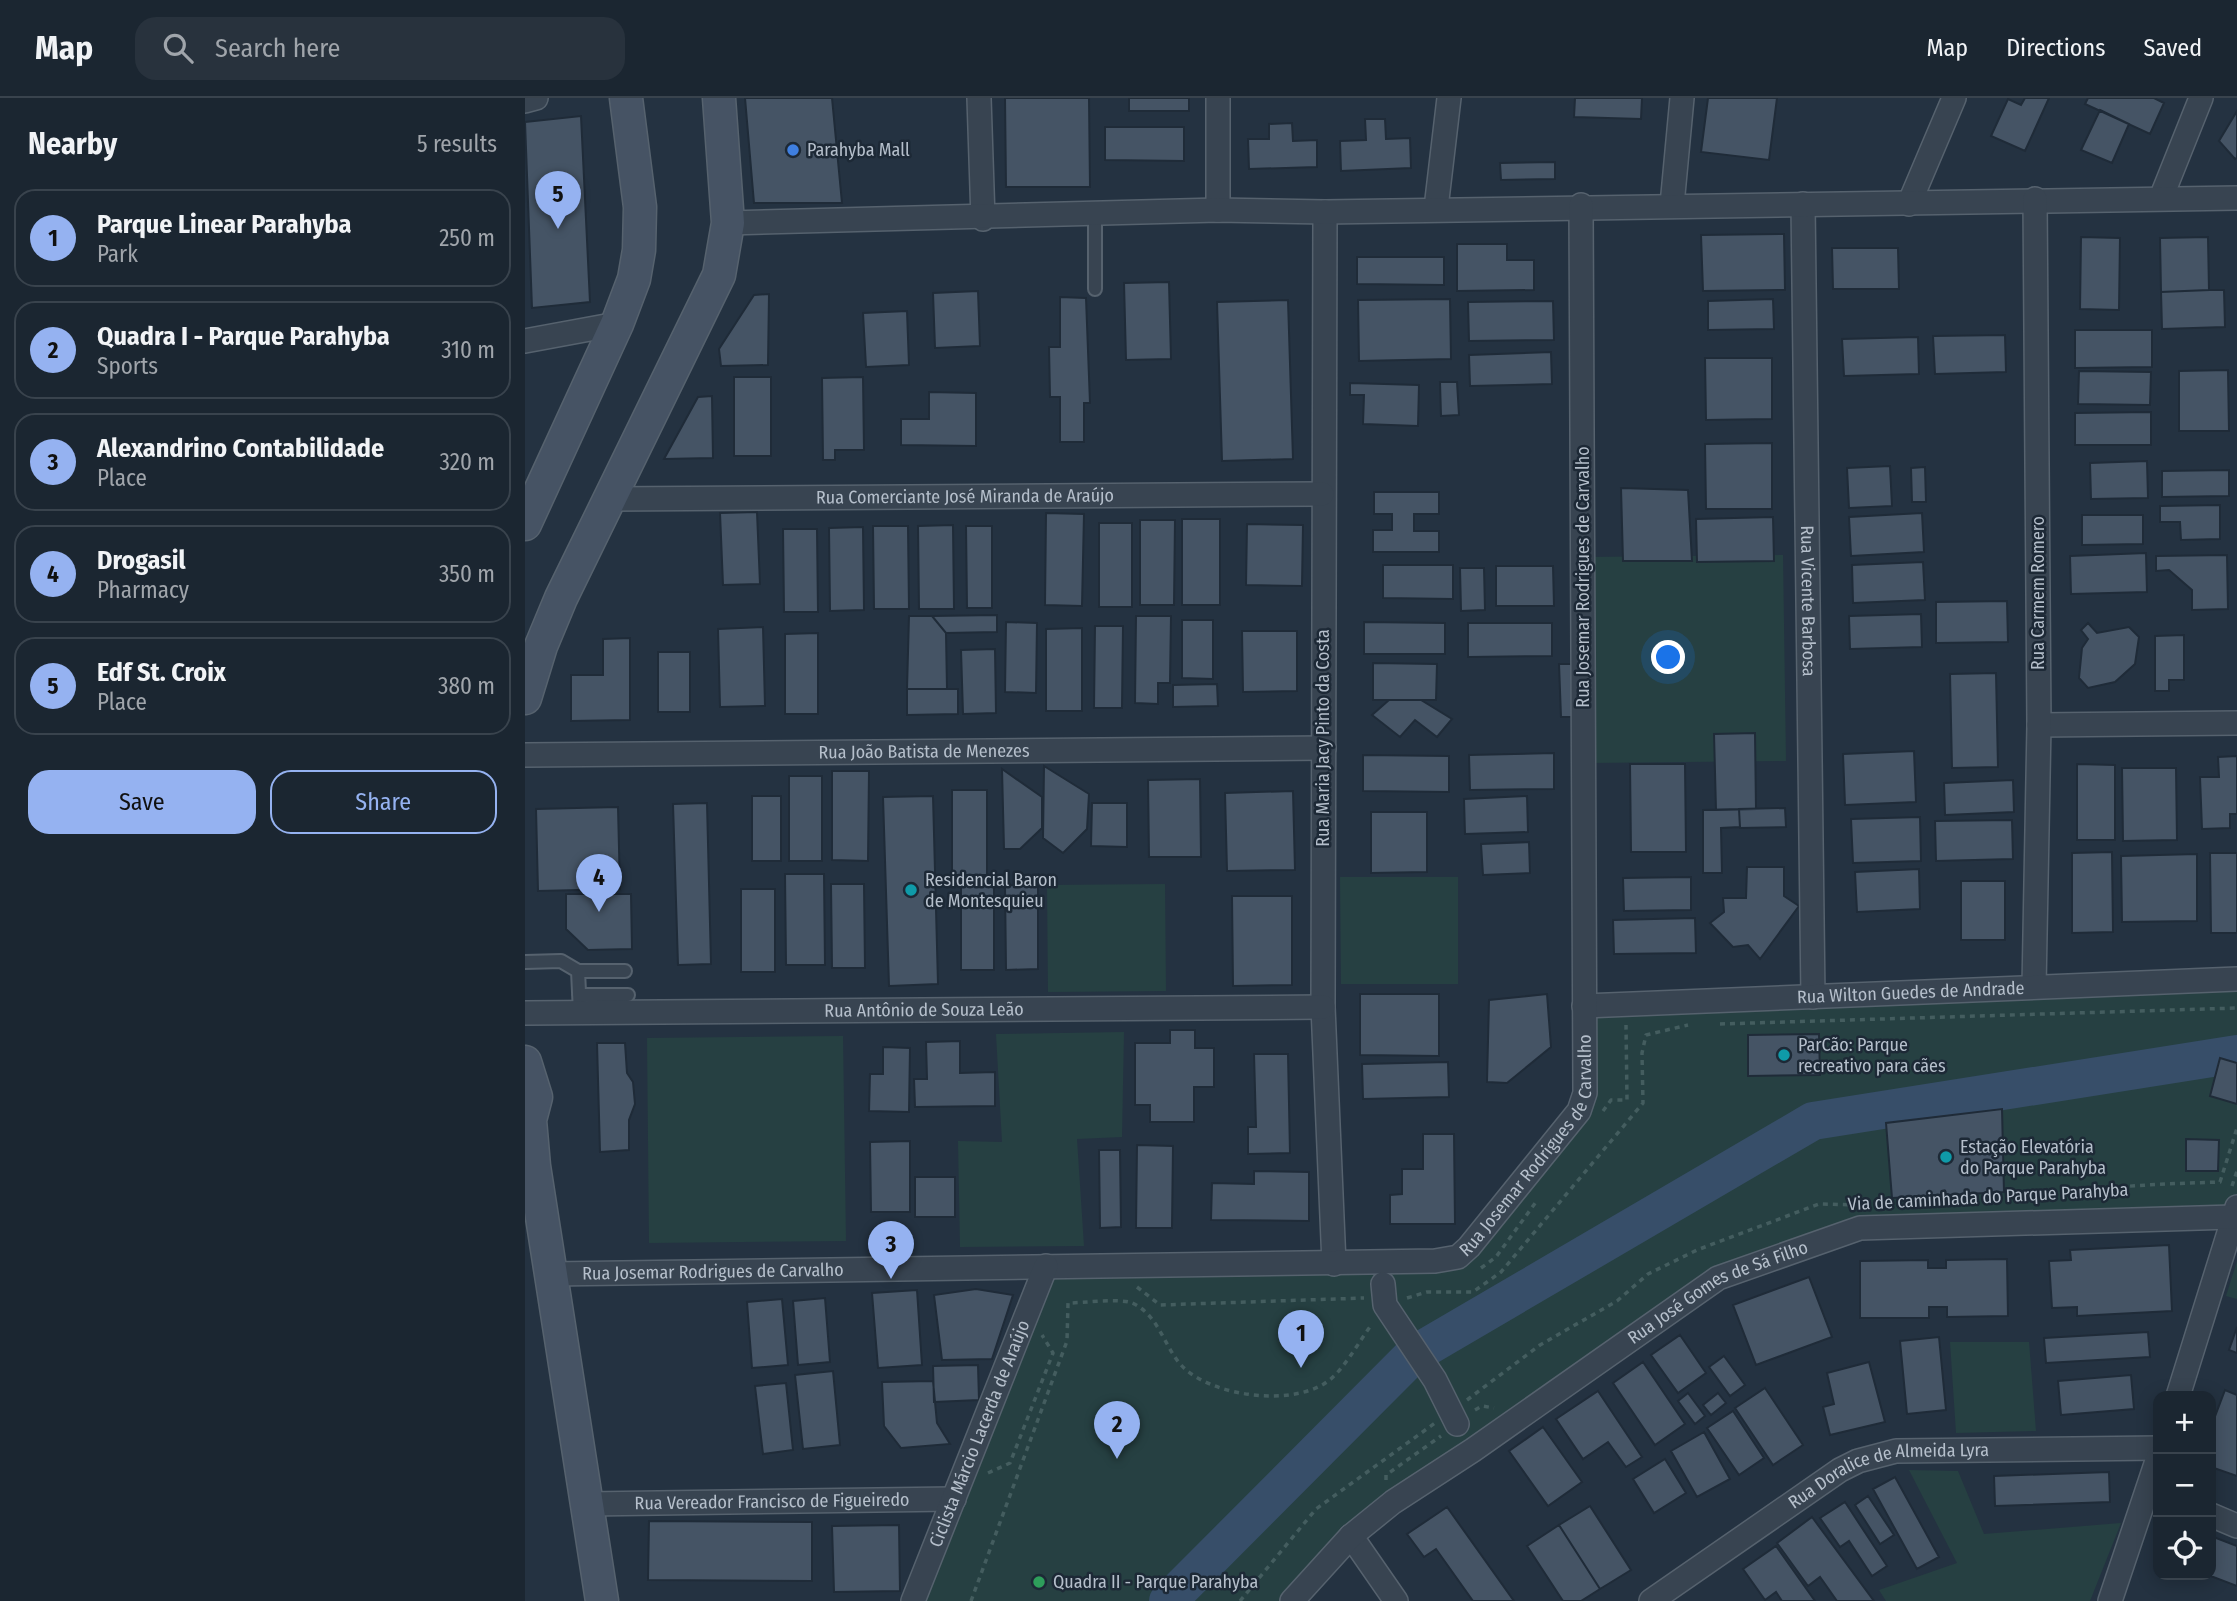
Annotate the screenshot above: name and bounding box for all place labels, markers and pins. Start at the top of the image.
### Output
place label: Parahyba Mall [807,139,910,161]
marker: Parahyba Mall [785,142,801,158]
pin: 5 [535,171,581,229]
pin: 4 [576,854,622,912]
place label: Residencial Baron de Montesquieu [925,869,1057,912]
marker: Residencial Baron de Montesquieu [903,882,919,898]
place label: ParCão: Parque recreativo para cães [1798,1034,1946,1077]
marker: ParCão: Parque recreativo para cães [1776,1047,1792,1063]
place label: Estação Elevatória do Parque Parahyba [1960,1136,2106,1179]
marker: Estação Elevatória do Parque Parahyba [1938,1149,1954,1165]
pin: 3 [868,1221,914,1279]
pin: 1 [1278,1310,1324,1368]
pin: 2 [1094,1401,1140,1459]
place label: Quadra II - Parque Parahyba [1053,1571,1258,1593]
marker: Quadra II - Parque Parahyba [1031,1574,1047,1590]

